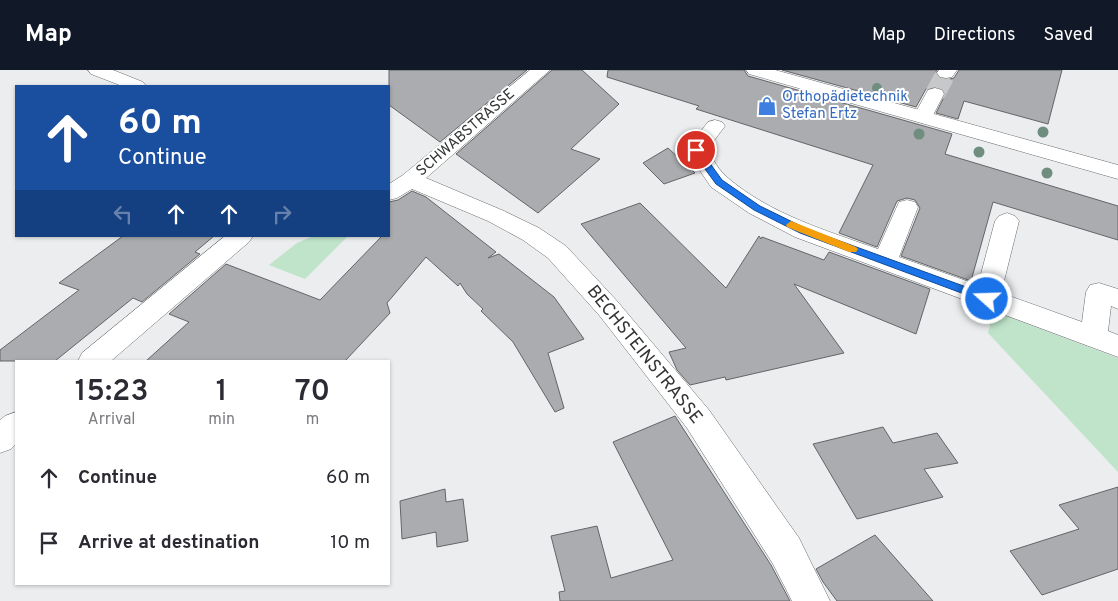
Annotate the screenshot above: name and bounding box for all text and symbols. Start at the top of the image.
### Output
text: Map [25,20,72,50]
text: Map [872,24,906,47]
text: Directions [934,24,1016,47]
text: Saved [1044,24,1093,47]
street label: SCHWABSTRASSE [413,85,519,181]
place label: Orthopädietechnik Stefan Ertz [782,88,908,124]
shop icon: Orthopädietechnik Stefan Ertz [756,95,778,117]
text: 60 m [118,102,202,146]
icon: ahead [35,105,100,170]
pin [675,129,717,171]
icon: arrive [682,136,710,164]
text: Continue [118,145,207,172]
icon: left [109,200,137,228]
icon: ahead [162,200,190,228]
icon: ahead [215,200,243,228]
icon: right [268,200,296,228]
position arrow [960,272,1012,324]
street label: BECHSTEINSTRASSE [581,281,707,429]
text: 15:23 [75,374,148,411]
text: 1 [216,374,228,411]
text: 70 [295,374,330,411]
text: Arrival [88,410,136,430]
text: min [208,410,235,430]
text: m [306,410,319,430]
icon: ahead [35,464,63,492]
text: Continue [78,466,157,490]
text: 60 m [326,466,370,490]
icon: arrive [35,529,63,557]
text: Arrive at destination [78,531,259,555]
text: 10 m [330,531,370,555]

